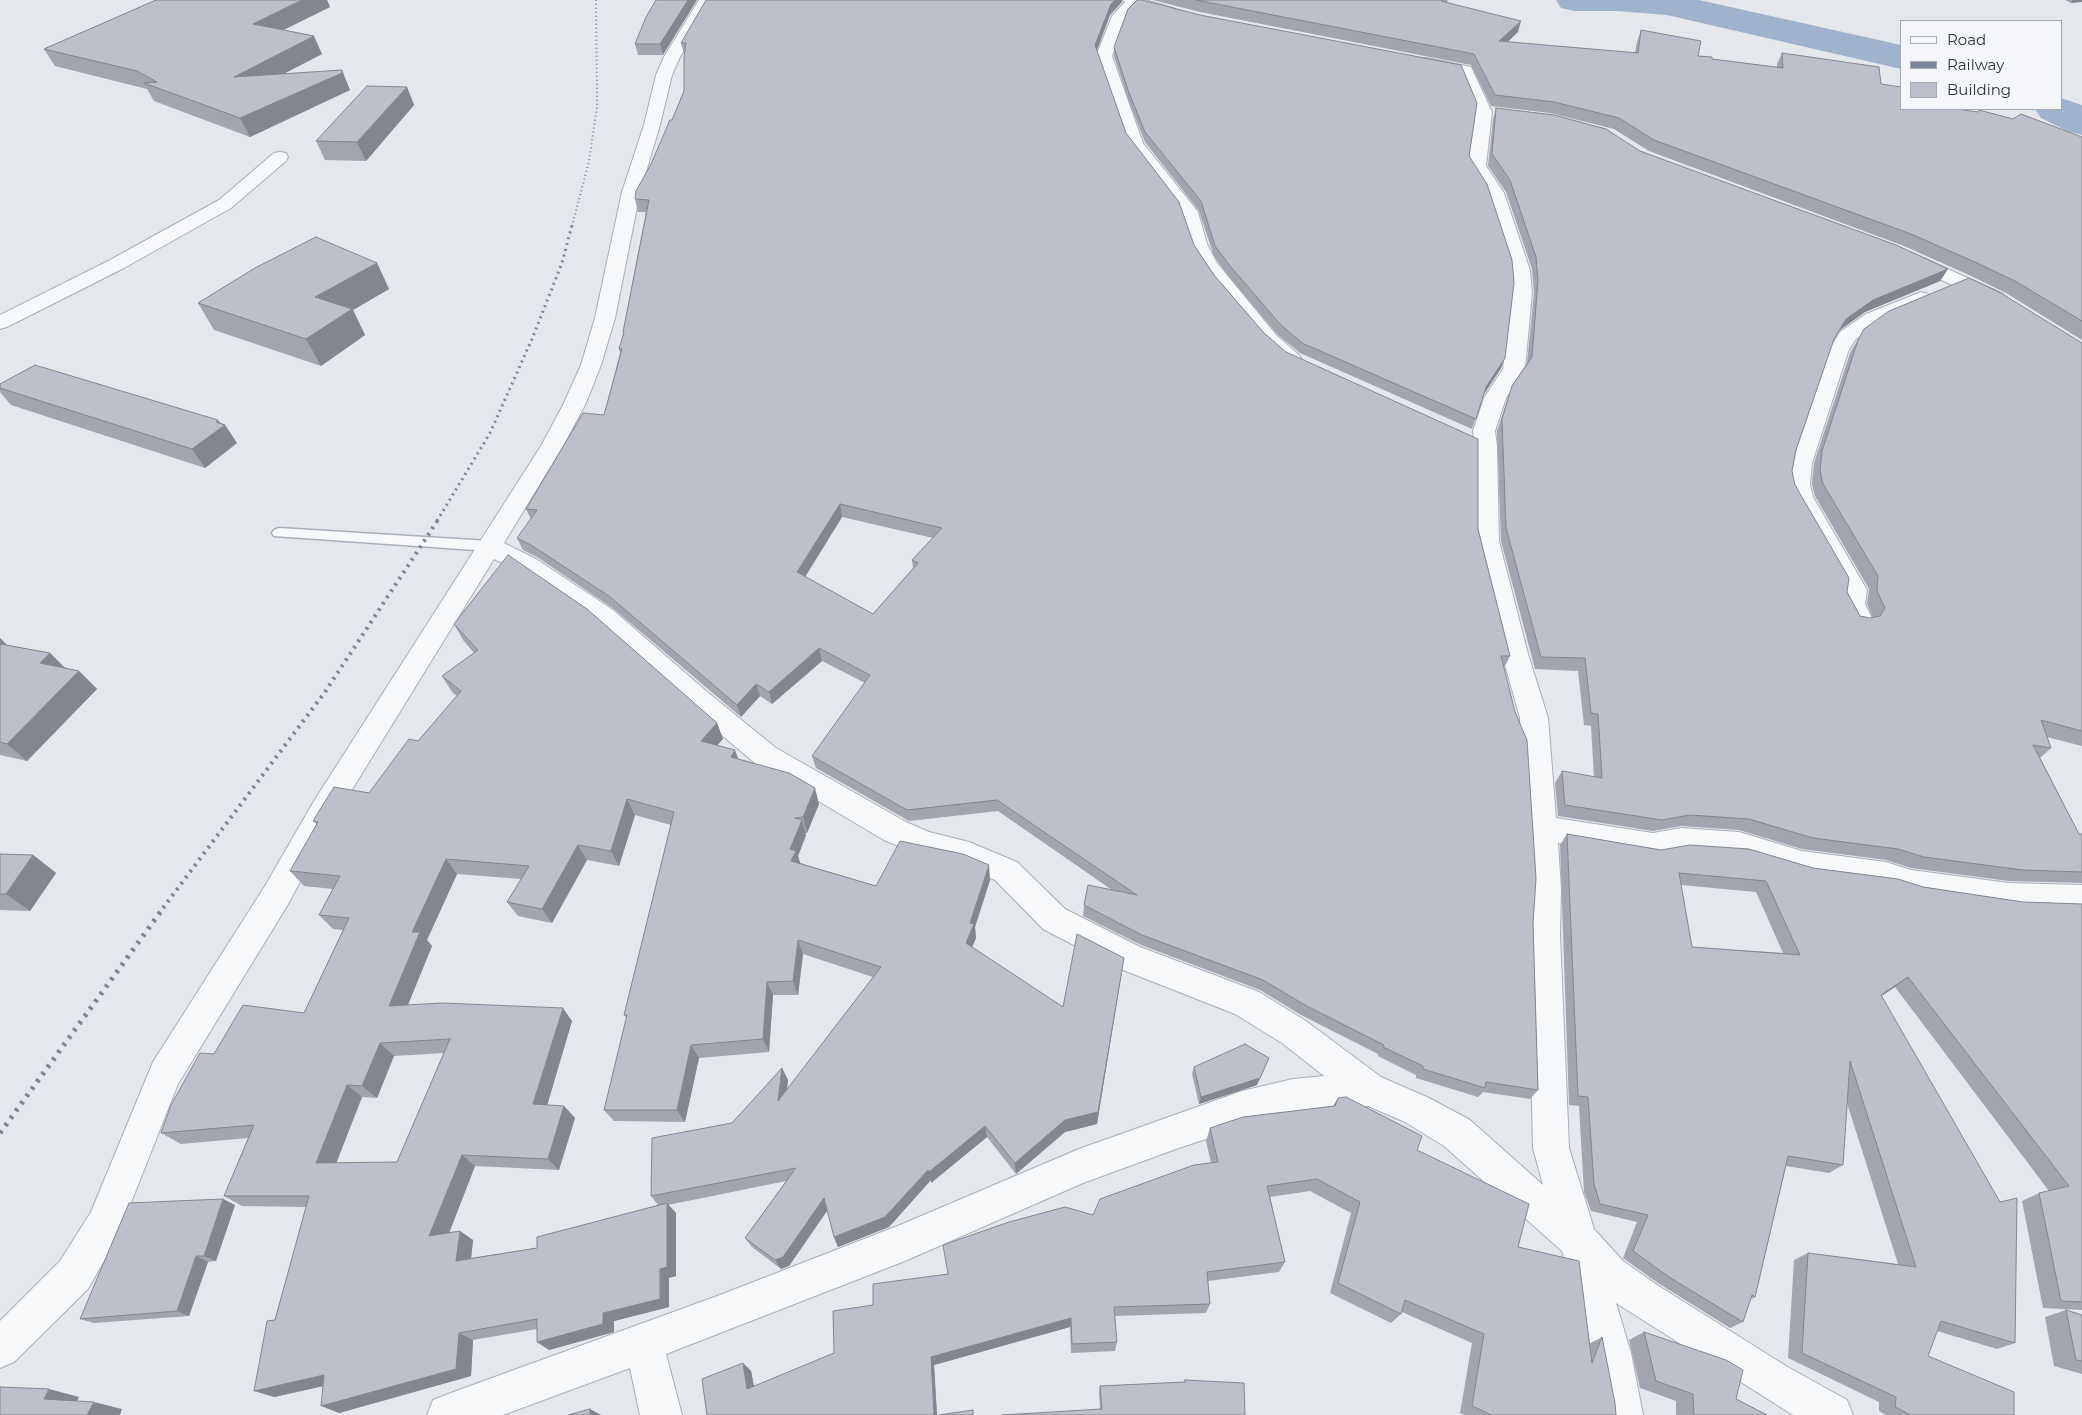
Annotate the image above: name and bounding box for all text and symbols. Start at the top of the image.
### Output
legend [1900,20,2062,110]
text: Road [1947,30,1986,49]
text: Railway [1947,55,2004,74]
text: Building [1947,80,2011,99]

